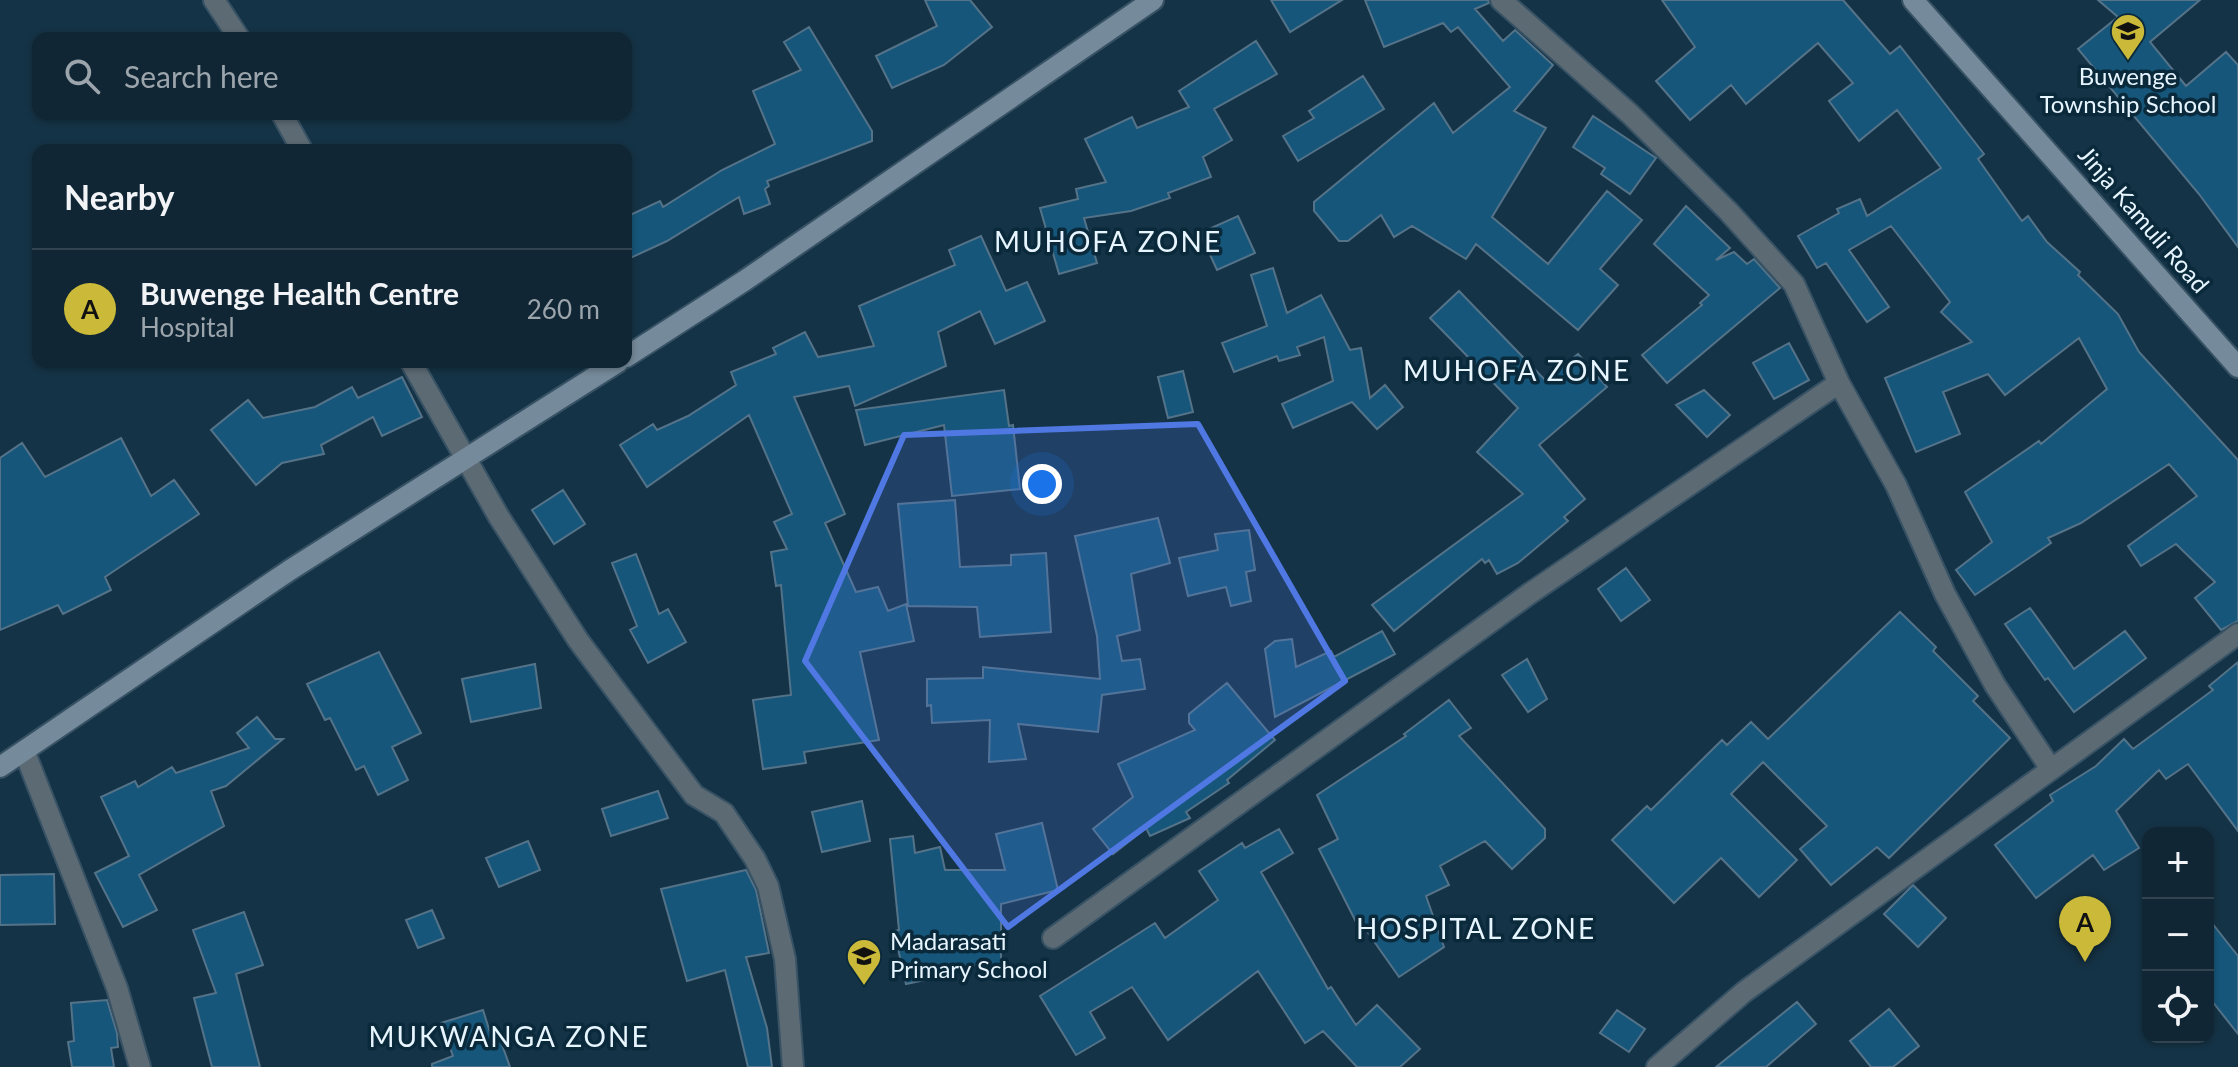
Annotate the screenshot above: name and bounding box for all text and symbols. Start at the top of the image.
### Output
school or university icon: Buwenge Township School [2109,12,2147,62]
search box [32,32,632,120]
icon: search [60,54,104,98]
text: Search here [124,58,279,94]
place label: Buwenge Township School [2040,61,2216,118]
street label: Jinja Kamuli Road [2073,140,2216,298]
text: Nearby [64,176,175,217]
district label: MUHOFA ZONE [994,224,1222,258]
text: Buwenge Health Centre [140,275,459,311]
text: A [81,293,99,325]
text: 260 m [527,293,600,325]
text: Hospital [140,311,235,343]
district label: MUHOFA ZONE [1403,353,1631,387]
your location [1022,464,1062,504]
map controls [2142,827,2214,1043]
button: + [2142,827,2214,899]
pin: A [2059,896,2111,962]
button: − [2142,899,2214,971]
district label: HOSPITAL ZONE [1356,911,1596,945]
place label: Madarasati Primary School [890,926,1048,983]
school or university icon: Madarasati Primary School [845,937,883,987]
button: locate [2142,971,2214,1043]
district label: MUKWANGA ZONE [368,1019,650,1053]

